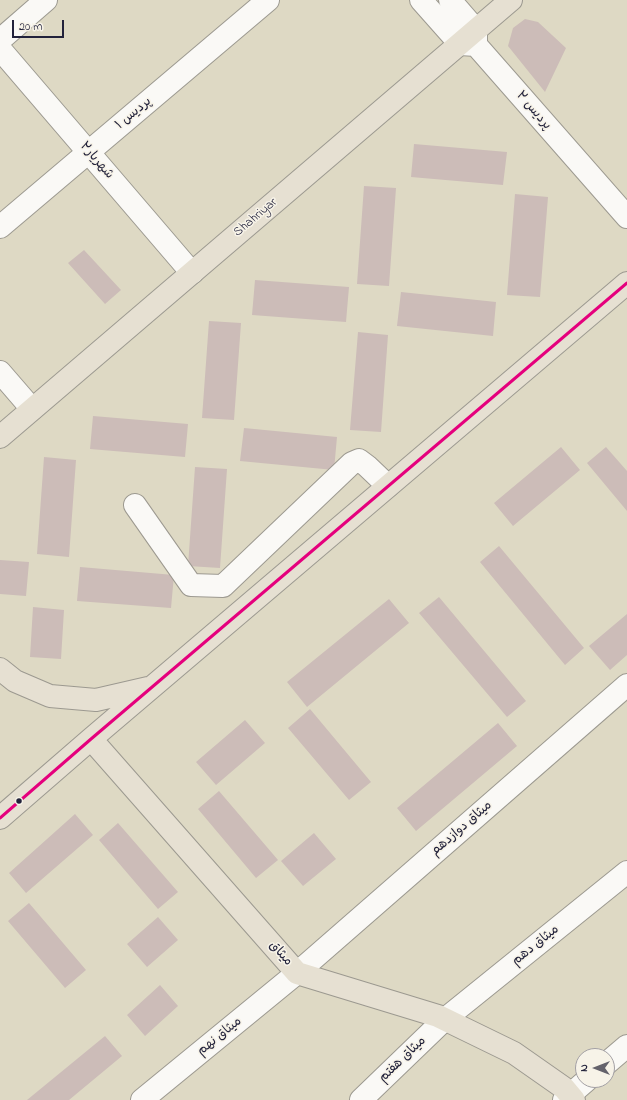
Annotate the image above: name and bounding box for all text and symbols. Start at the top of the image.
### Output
scale bar [14,12,66,38]
text: 20 m [19,18,42,36]
street label: پردیس ۲ [512,88,554,134]
street label: پردیس ۱ [113,94,155,134]
street label: شهریار۲ [76,139,116,183]
street label: Shahriyar [231,195,281,241]
unlabelled marker [14,796,24,806]
street label: میثاق دوازدهم [428,798,496,860]
street label: میثاق دهم [509,922,563,970]
street label: میثاق [265,938,295,970]
street label: میثاق نهم [195,1014,245,1060]
street label: میثاق هفتم [376,1034,430,1086]
north arrow [575,1048,615,1088]
text: N [576,1064,592,1072]

